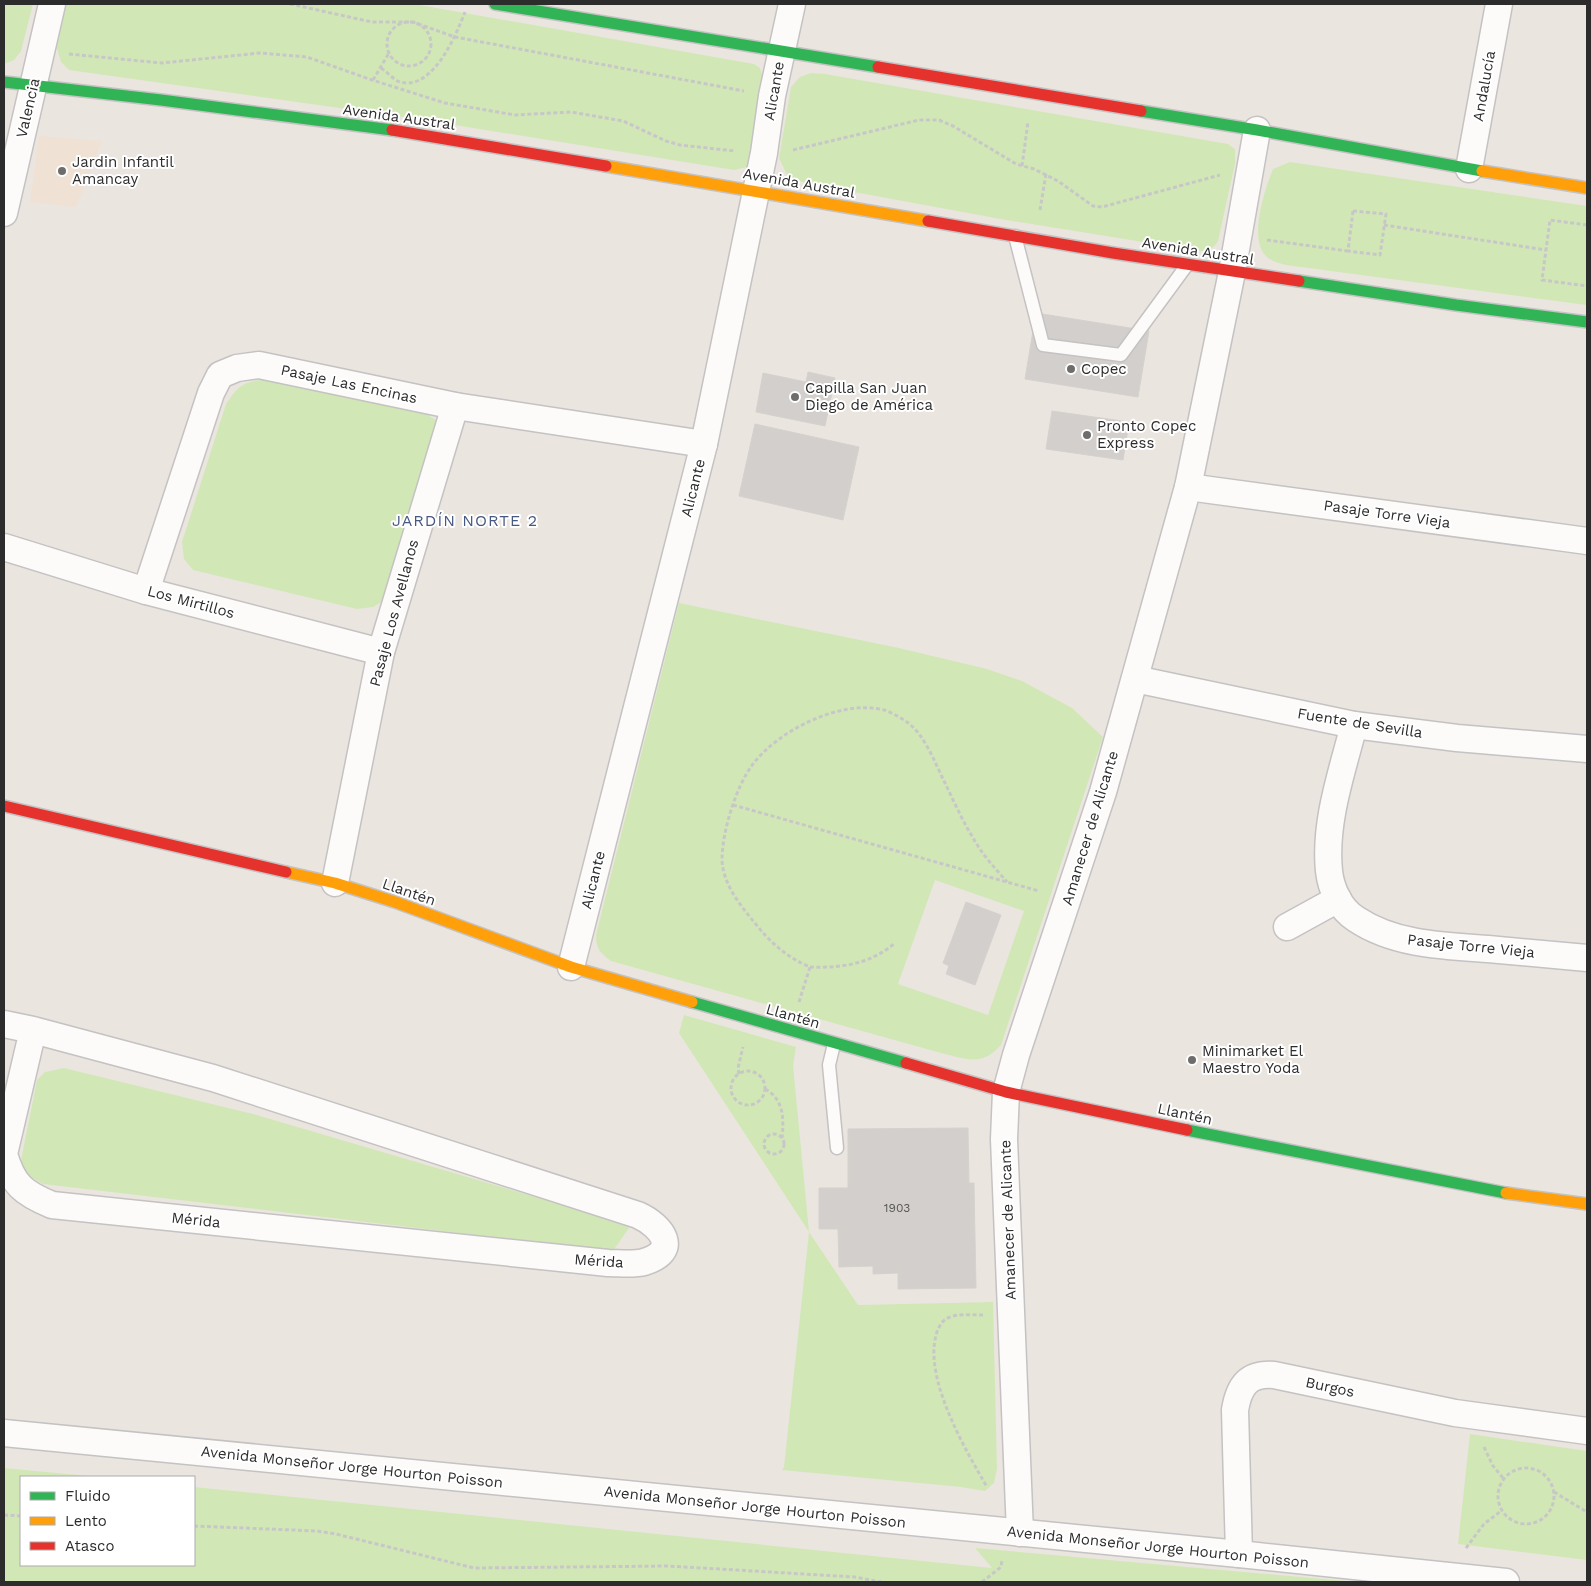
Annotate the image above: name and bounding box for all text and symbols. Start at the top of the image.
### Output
street label: Andalucía [1469,49,1499,123]
street label: Alicante [760,60,788,122]
street label: Valencia [12,76,44,140]
street label: Avenida Austral [342,100,457,134]
place label: Jardin Infantil Amancay [72,153,174,188]
street label: Avenida Austral [742,164,857,202]
marker: Jardin Infantil Amancay [56,165,68,177]
street label: Avenida Austral [1141,233,1256,269]
place label: Copec [1081,360,1127,378]
street label: Pasaje Las Encinas [279,361,419,407]
marker: Copec [1065,363,1077,375]
place label: Capilla San Juan Diego de América [805,379,933,414]
marker: Capilla San Juan Diego de América [789,391,801,403]
place label: Pronto Copec Express [1097,417,1196,452]
marker: Pronto Copec Express [1081,429,1093,441]
street label: Alicante [677,457,709,519]
street label: Pasaje Torre Vieja [1322,496,1452,532]
district label: JARDÍN NORTE 2 [392,511,538,530]
street label: Pasaje Los Avellanos [366,537,422,689]
street label: Los Mirtillos [145,582,237,622]
street label: Fuente de Sevilla [1296,704,1424,742]
street label: Amanecer de Alicante [1058,749,1122,907]
street label: Alicante [577,849,609,911]
street label: Llantén [380,874,438,910]
street label: Pasaje Torre Vieja [1406,930,1536,962]
street label: Llantén [764,1000,822,1032]
place label: Minimarket El Maestro Yoda [1202,1042,1304,1077]
marker: Minimarket El Maestro Yoda [1186,1054,1198,1066]
street label: Llantén [1156,1099,1214,1129]
street label: Amanecer de Alicante [996,1139,1020,1301]
house number: 1903 [884,1201,910,1215]
street label: Mérida [171,1208,222,1232]
street label: Mérida [574,1250,625,1272]
street label: Burgos [1304,1373,1356,1401]
street label: Avenida Monseñor Jorge Hourton Poisson [200,1442,504,1492]
legend [20,1476,195,1566]
street label: Avenida Monseñor Jorge Hourton Poisson [603,1482,907,1532]
text: Fluido [65,1487,110,1505]
text: Lento [65,1512,107,1530]
street label: Avenida Monseñor Jorge Hourton Poisson [1006,1522,1310,1572]
text: Atasco [65,1537,114,1555]

